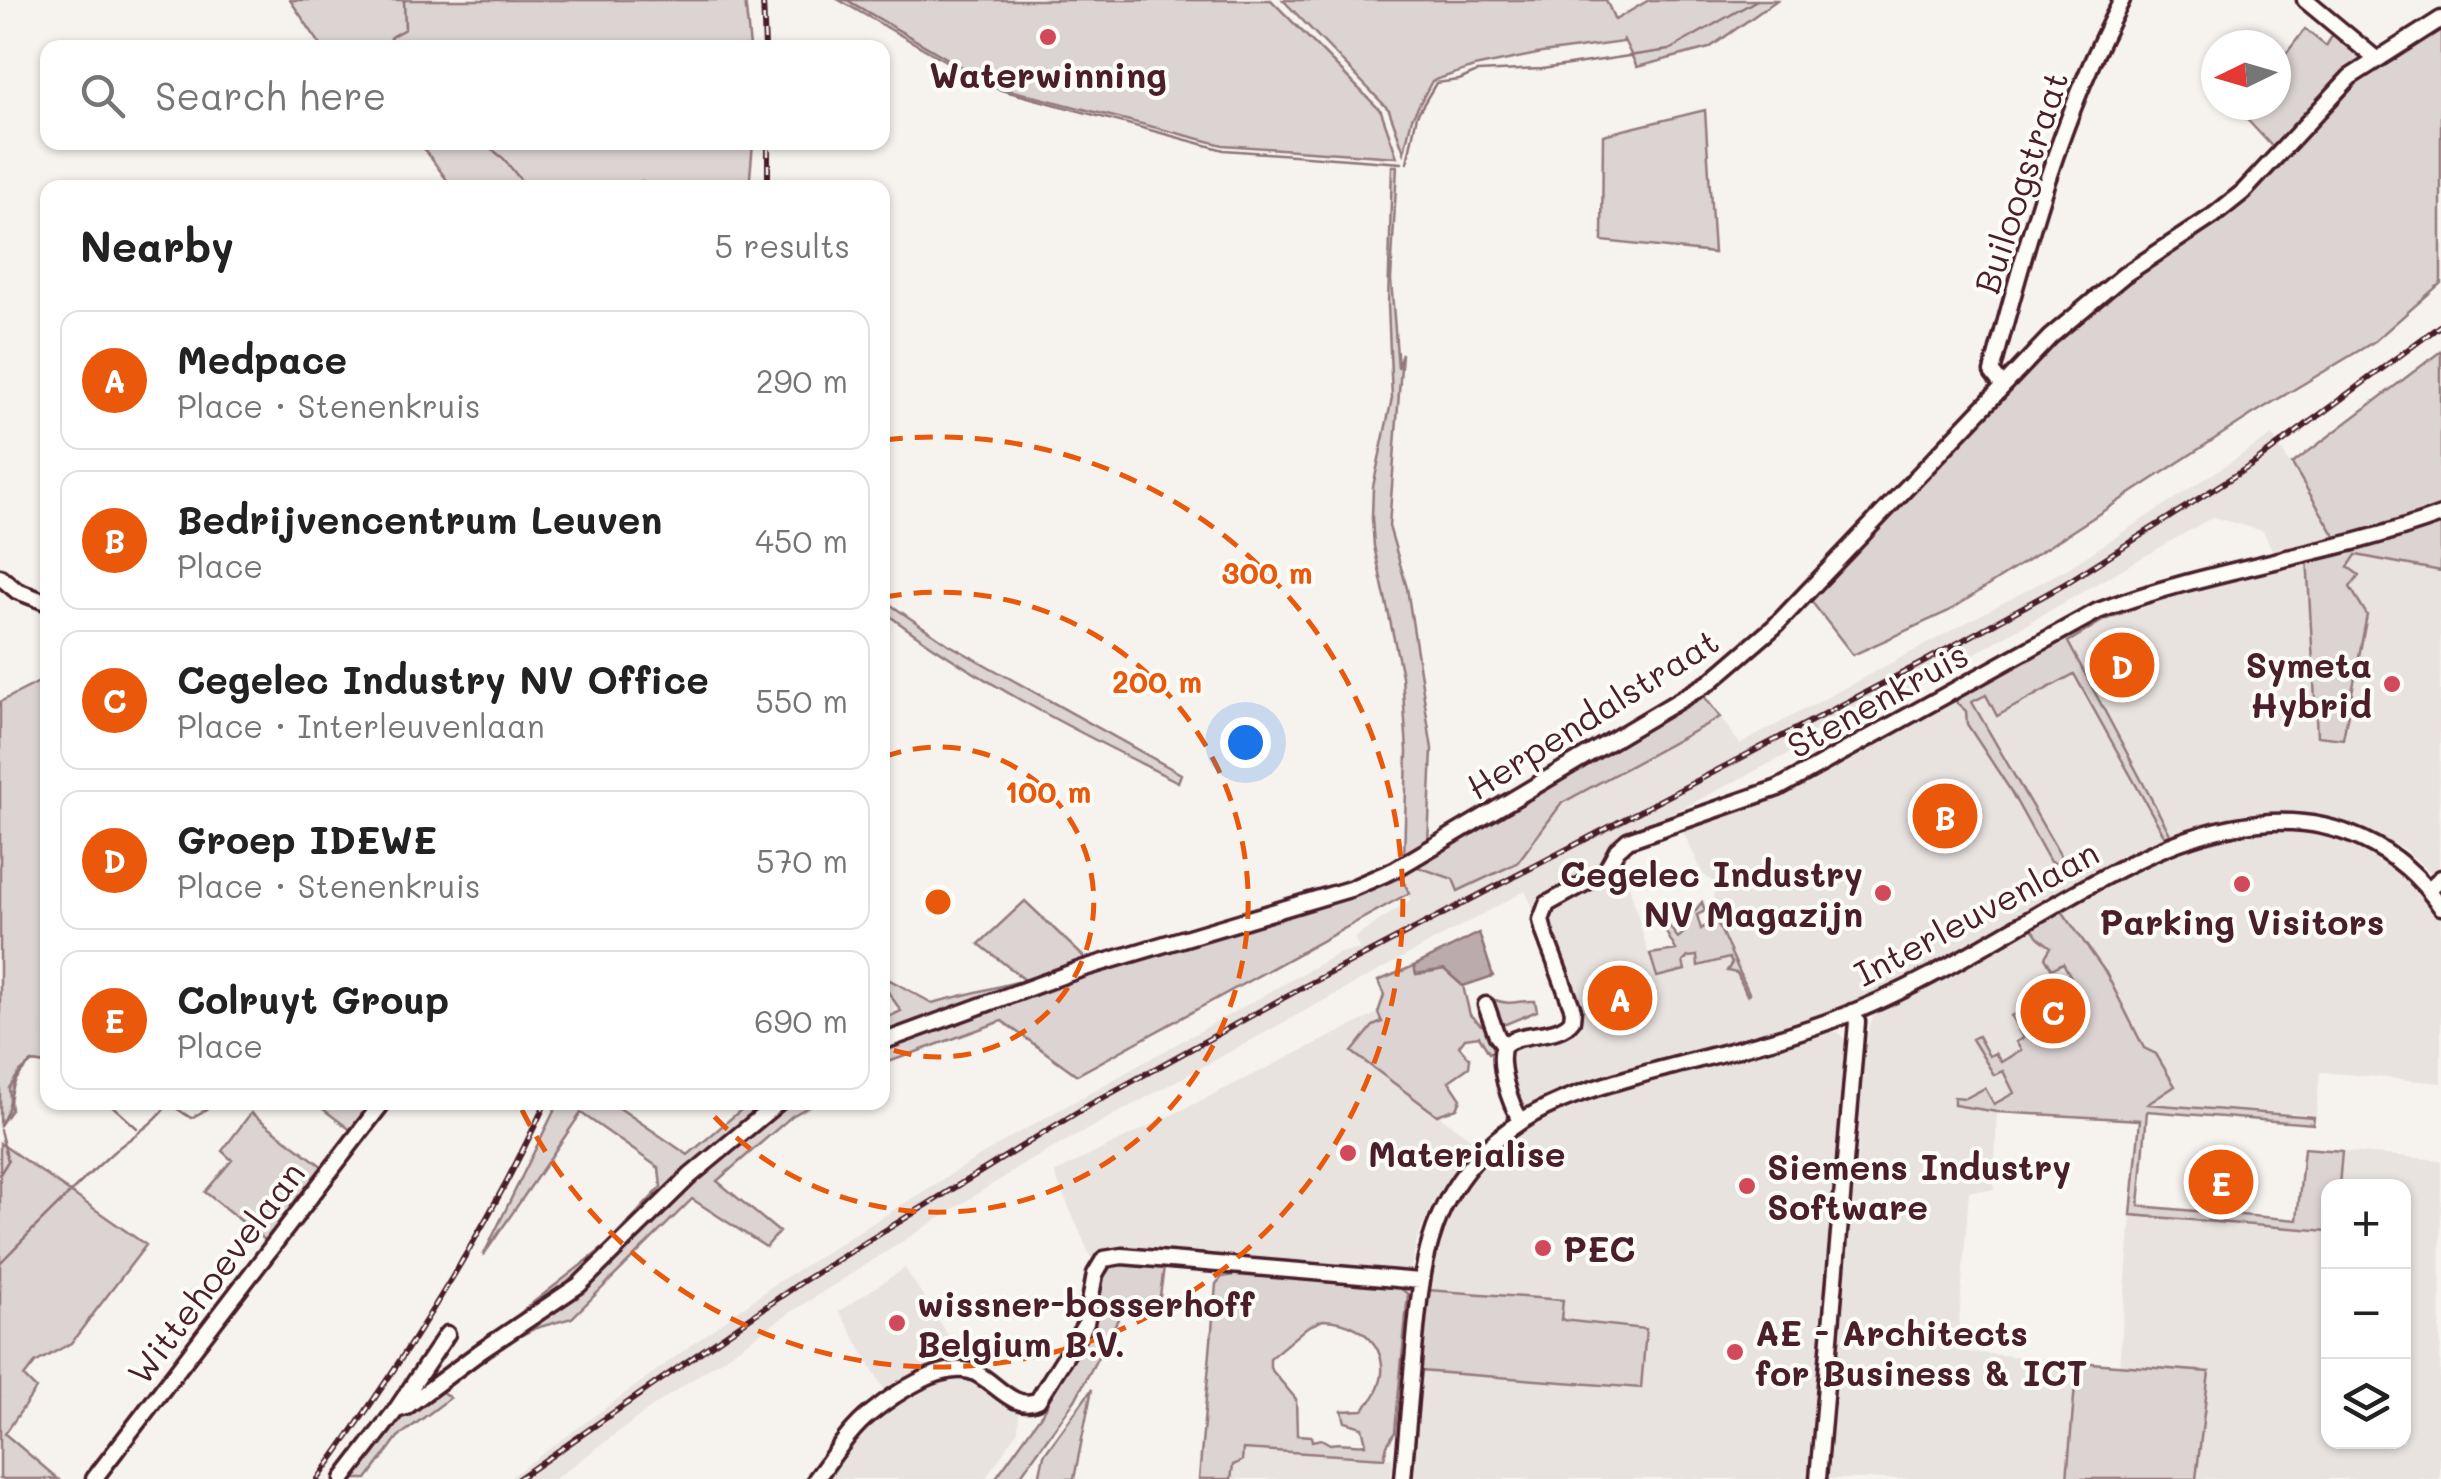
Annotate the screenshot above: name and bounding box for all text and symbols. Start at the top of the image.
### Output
marker: Waterwinning [1037,26,1059,48]
north arrow [2201,30,2291,120]
search box [40,40,890,150]
place label: Waterwinning [929,51,1167,97]
street label: Builoogstraat [1962,65,2078,299]
icon: search [75,68,130,123]
text: Search here [155,70,386,120]
text: Nearby [80,218,234,273]
text: 5 results [715,224,850,266]
text: Medpace [177,334,347,384]
text: A [103,359,126,401]
text: 290 m [756,359,848,401]
text: Place · Stenenkruis [177,384,481,426]
text: Bedrijvencentrum Leuven [177,494,662,544]
text: B [104,519,125,561]
text: 450 m [755,519,848,561]
text: Place [177,544,263,586]
text: 300 m [1221,552,1313,592]
street label: Herpendalstraat [1457,617,1727,809]
pin: D [2090,628,2154,702]
street label: Stenenkruis [1778,630,1976,768]
place label: Symeta Hybrid [2245,641,2372,727]
text: Cegelec Industry NV Office [177,654,709,704]
text: 200 m [1112,661,1202,701]
marker: Symeta Hybrid [2381,673,2403,695]
text: C [103,679,126,721]
text: 550 m [755,679,848,721]
text: Place · Interleuvenlaan [177,704,545,746]
your location [1220,717,1271,768]
text: 100 m [1005,771,1091,811]
pin: B [1912,778,1978,854]
text: Groep IDEWE [177,814,437,864]
street label: Interleuvenlaan [1846,828,2106,996]
text: D [103,839,126,881]
text: 570 m [756,839,848,881]
place label: Cegelec Industry NV Magazijn [1560,850,1863,936]
text: Place · Stenenkruis [177,864,481,906]
marker: Parking Visitors [2231,873,2253,895]
marker: Cegelec Industry NV Magazijn [1872,882,1894,904]
centre of rings [920,884,956,920]
place label: Parking Visitors [2099,898,2385,944]
pin: A [1588,960,1652,1036]
text: Colruyt Group [177,974,449,1024]
pin: C [2020,974,2086,1048]
text: E [104,999,125,1041]
text: 690 m [754,999,848,1041]
text: Place [177,1024,263,1066]
place label: Materialise [1368,1130,1566,1176]
marker: Materialise [1337,1142,1359,1164]
place label: Siemens Industry Software [1767,1143,2071,1229]
pin: E [2188,1144,2254,1220]
street label: Wittehoevelaan [116,1151,314,1393]
marker: Siemens Industry Software [1736,1175,1758,1197]
map controls [2321,1179,2411,1449]
button: + [2321,1179,2411,1269]
place label: PEC [1563,1225,1635,1271]
marker: PEC [1532,1237,1554,1259]
button: − [2321,1269,2411,1359]
place label: wissner-bosserhoff Belgium B.V. [917,1280,1255,1366]
place label: AE - Architects for Business & ICT [1755,1309,2087,1395]
marker: wissner-bosserhoff Belgium B.V. [886,1312,908,1334]
marker: AE - Architects for Business & ICT [1724,1341,1746,1363]
button: layers [2321,1359,2411,1449]

